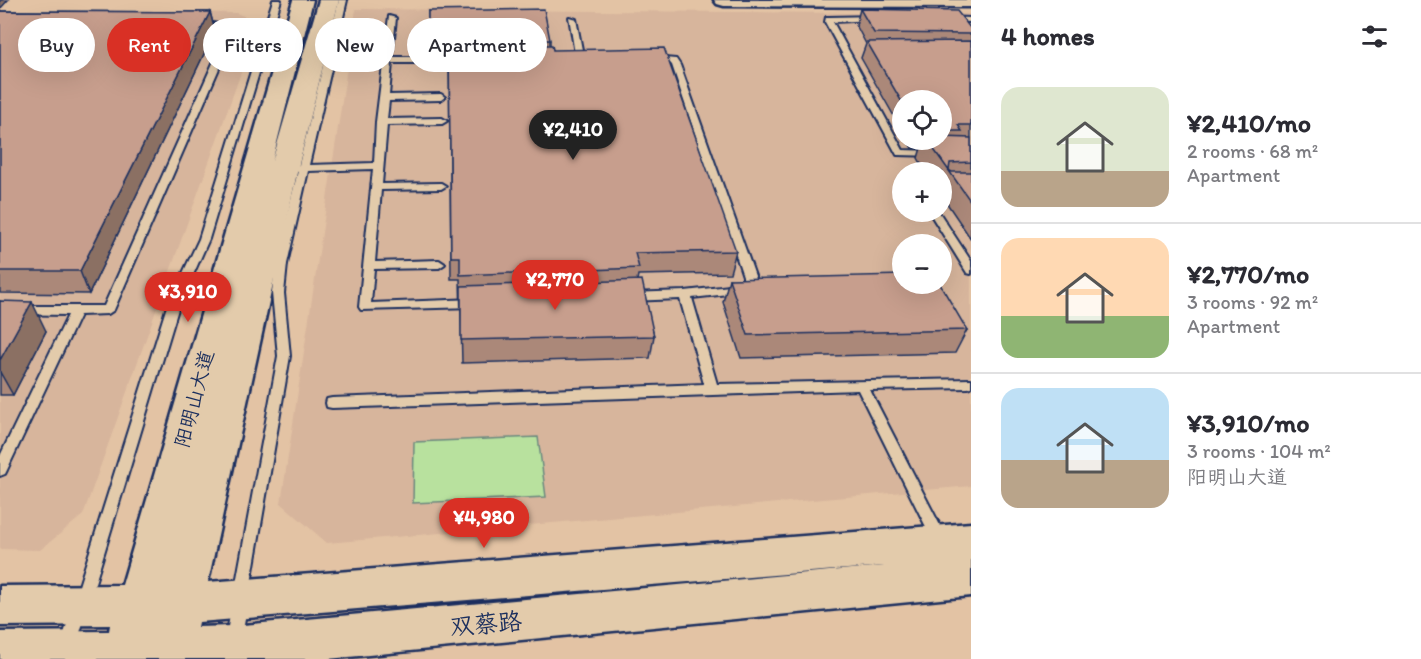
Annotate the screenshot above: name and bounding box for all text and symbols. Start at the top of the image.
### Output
chip: Buy [18,18,95,72]
chip: Rent [107,18,191,72]
chip: Filters [203,18,303,72]
chip: New [315,18,395,72]
chip: Apartment [407,18,547,72]
text: 4 homes [1001,20,1095,52]
icon: filters [1358,20,1391,53]
map controls [892,90,952,294]
button: locate [892,90,952,150]
text: ¥2,410/mo [1187,107,1311,139]
pin: ¥2,410 [524,110,622,161]
icon: home [1049,111,1121,183]
text: ¥2,410 [543,117,603,141]
text: 2 rooms · 68 m² [1187,139,1318,163]
button: + [892,162,952,222]
text: Apartment [1187,163,1280,187]
button: − [892,234,952,294]
text: ¥2,770/mo [1187,258,1309,290]
pin: ¥2,770 [506,260,604,311]
icon: home [1049,262,1121,334]
text: ¥2,770 [526,267,584,291]
pin: ¥3,910 [139,272,237,323]
text: ¥3,910 [159,279,217,303]
text: 3 rooms · 92 m² [1187,290,1318,314]
text: Apartment [1187,314,1280,338]
street label: 阳明山大道 [169,348,219,450]
text: ¥3,910/mo [1187,407,1310,439]
icon: home [1049,412,1121,484]
text: 3 rooms · 104 m² [1187,439,1331,463]
text: 阳明山大道 [1187,465,1287,489]
pin: ¥4,980 [435,498,533,549]
text: ¥4,980 [453,505,515,529]
street label: 双蔡路 [449,606,523,641]

